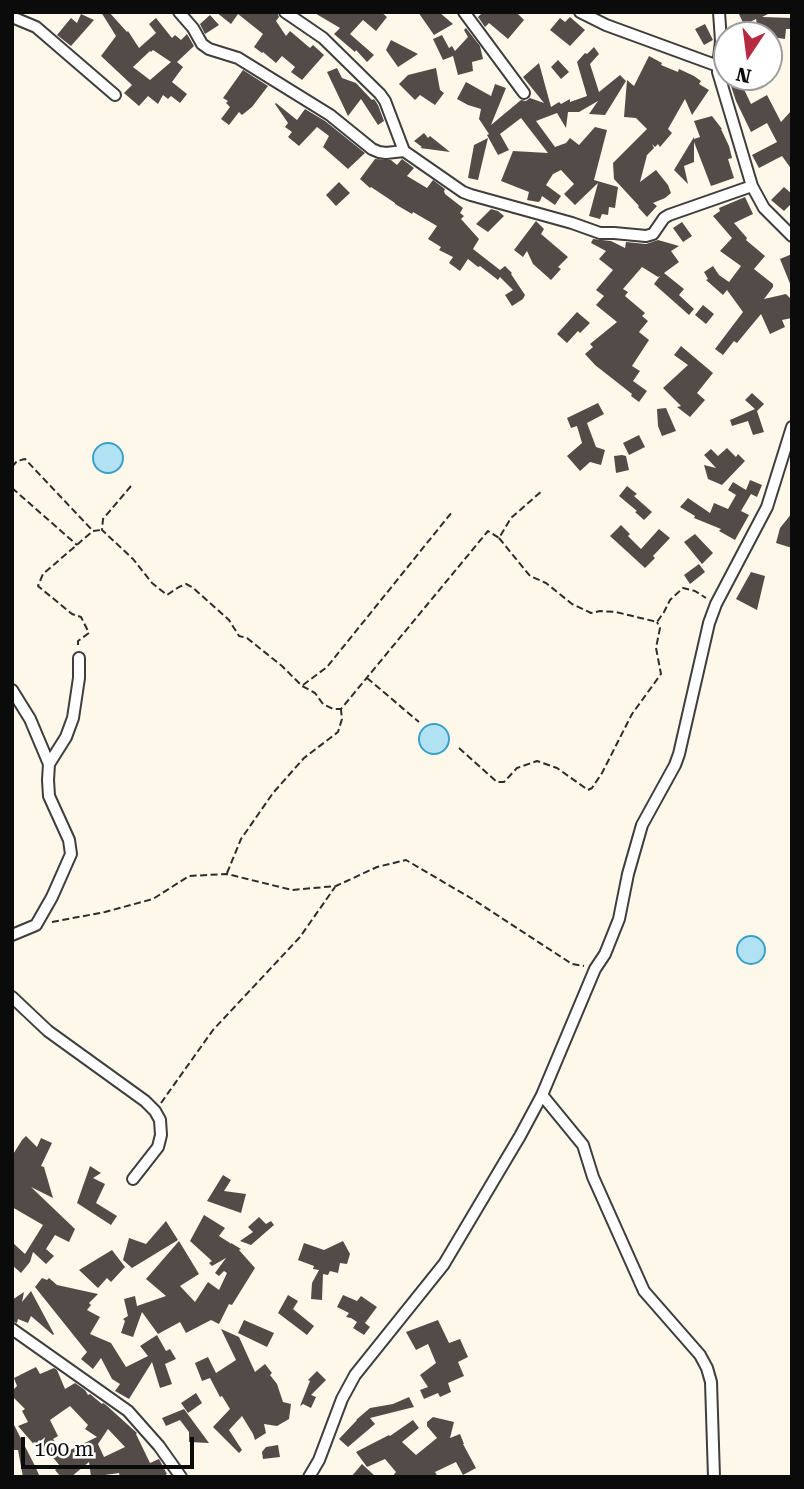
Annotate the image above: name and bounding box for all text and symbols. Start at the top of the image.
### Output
north arrow [713,21,783,91]
text: N [734,62,753,88]
scale bar [24,1422,198,1466]
text: 100 m [34,1437,94,1461]

